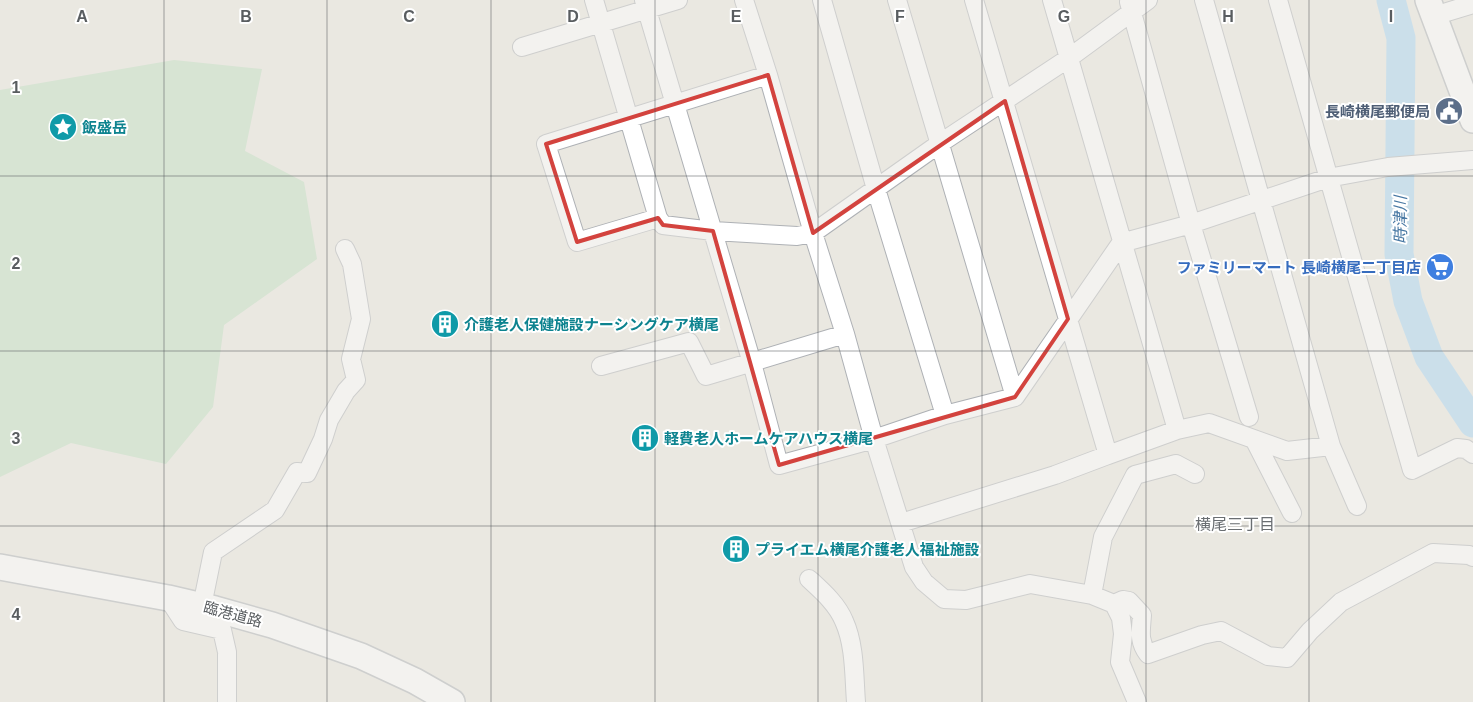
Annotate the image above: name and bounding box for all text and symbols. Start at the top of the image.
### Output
text: A [76,8,88,25]
text: B [240,8,252,25]
text: C [403,8,415,25]
text: D [567,8,579,25]
text: E [731,8,742,25]
text: F [895,8,905,25]
text: G [1058,8,1070,25]
text: H [1222,8,1234,25]
text: I [1389,8,1393,25]
text: 1 [12,79,21,96]
public building icon: 長崎横尾郵便局 [1434,96,1464,126]
place label: 長崎横尾郵便局 [1325,103,1430,120]
place icon: 飯盛岳 [48,112,78,142]
place label: 飯盛岳 [82,119,127,136]
water label: 時津川 [1392,194,1409,244]
supermarket icon: ファミリーマート 長崎横尾二丁目店 [1425,252,1455,282]
text: 2 [12,255,21,272]
place label: ファミリーマート 長崎横尾二丁目店 [1177,259,1421,276]
building icon: 介護老人保健施設ナーシングケア横尾 [430,309,460,339]
place label: 介護老人保健施設ナーシングケア横尾 [464,316,719,333]
building icon: 軽費老人ホームケアハウス横尾 [630,423,660,453]
text: 3 [12,430,21,447]
place label: 軽費老人ホームケアハウス横尾 [664,430,873,447]
district label: 横尾三丁目 [1195,516,1275,533]
building icon: プライエム横尾介護老人福祉施設 [721,534,751,564]
place label: プライエム横尾介護老人福祉施設 [755,541,980,558]
street label: 臨港道路 [202,598,264,630]
text: 4 [12,606,21,623]

